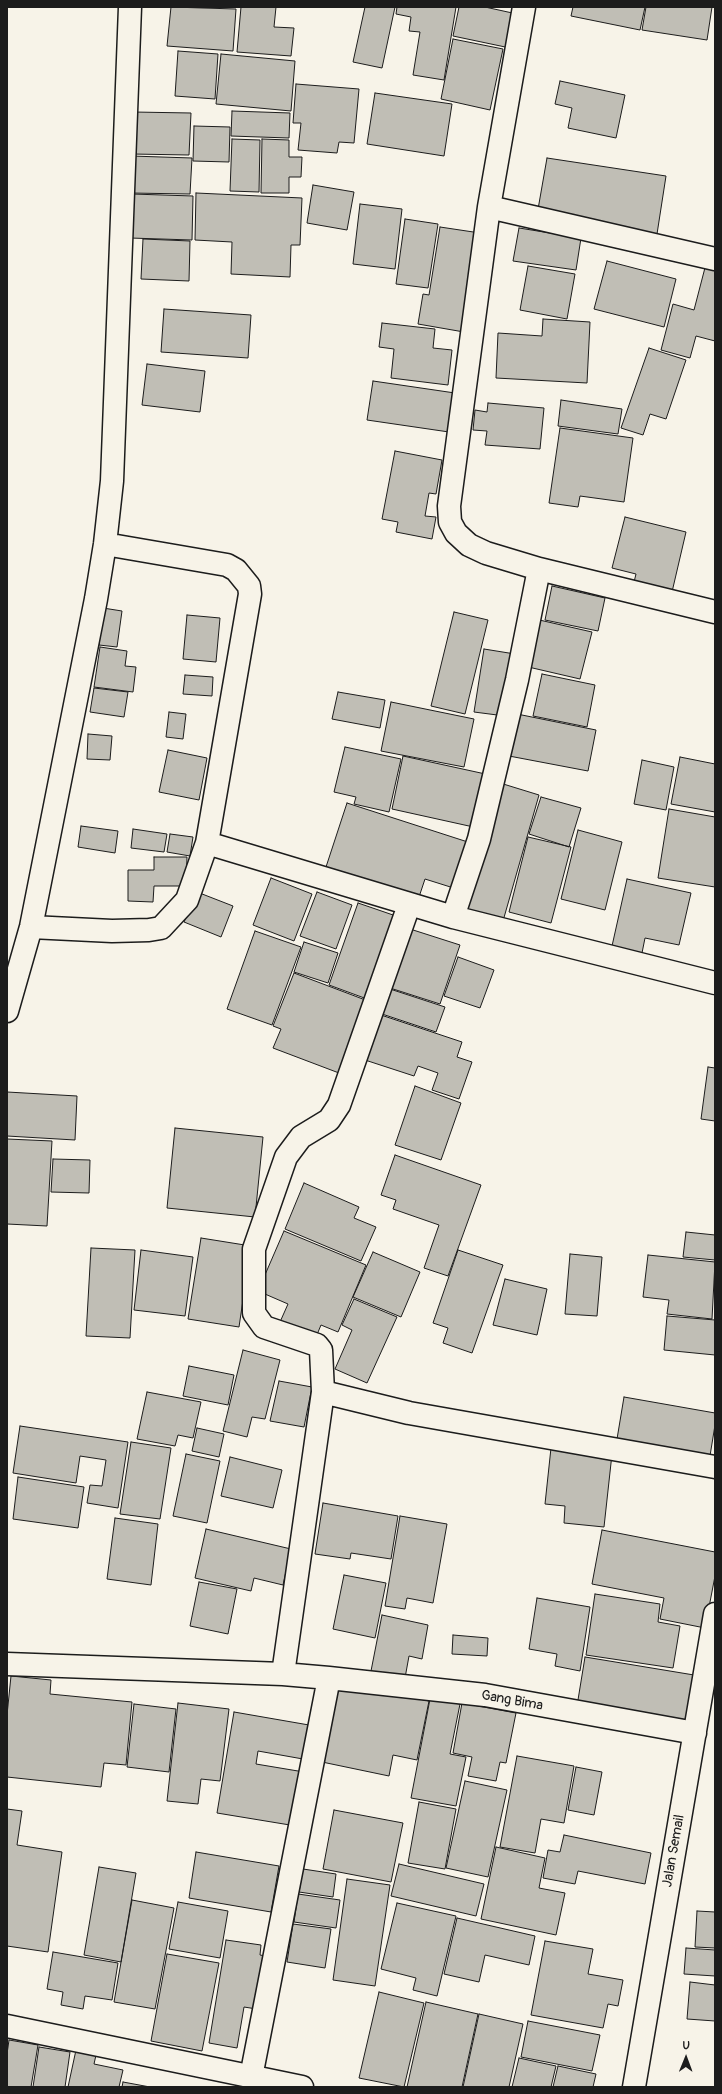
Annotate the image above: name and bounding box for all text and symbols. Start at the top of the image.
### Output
street label: Gang Bima [480,1687,544,1715]
street label: Jalan Semail [659,1813,689,1889]
north arrow [666,2038,706,2078]
text: U [682,2039,690,2052]

